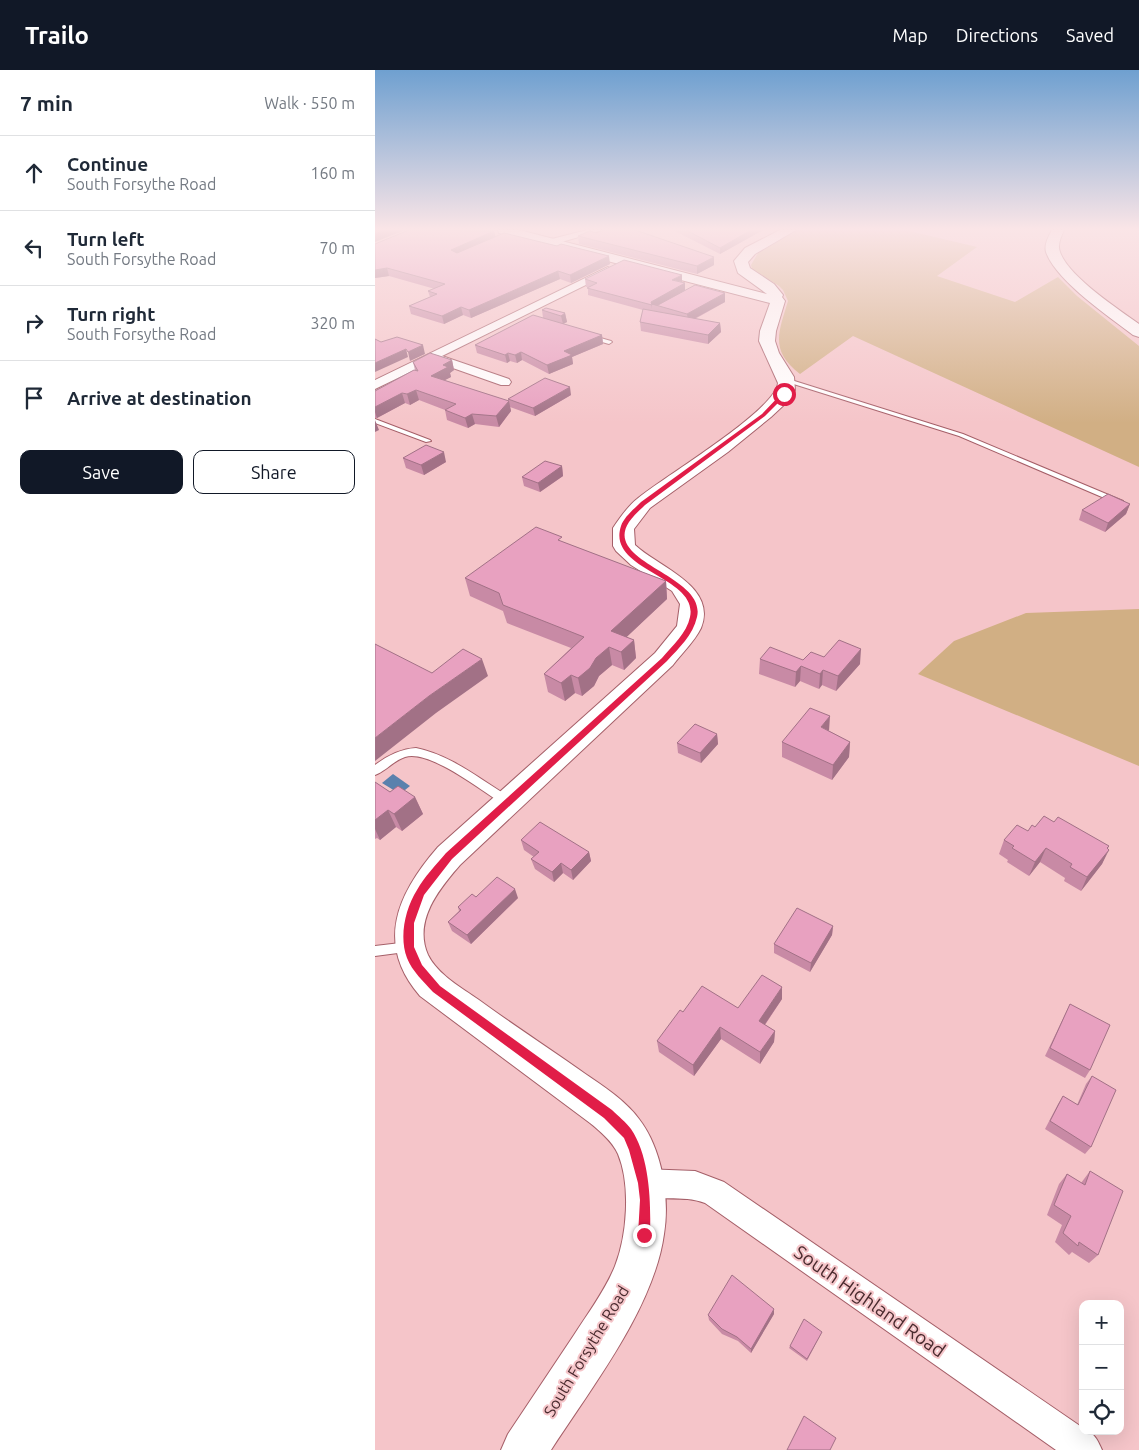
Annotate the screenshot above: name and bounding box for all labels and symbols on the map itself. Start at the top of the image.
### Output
route start [773,383,796,406]
route end [633,1224,656,1247]
street label: South Highland Road [790,1241,950,1361]
street label: South Forsythe Road [540,1282,632,1420]

